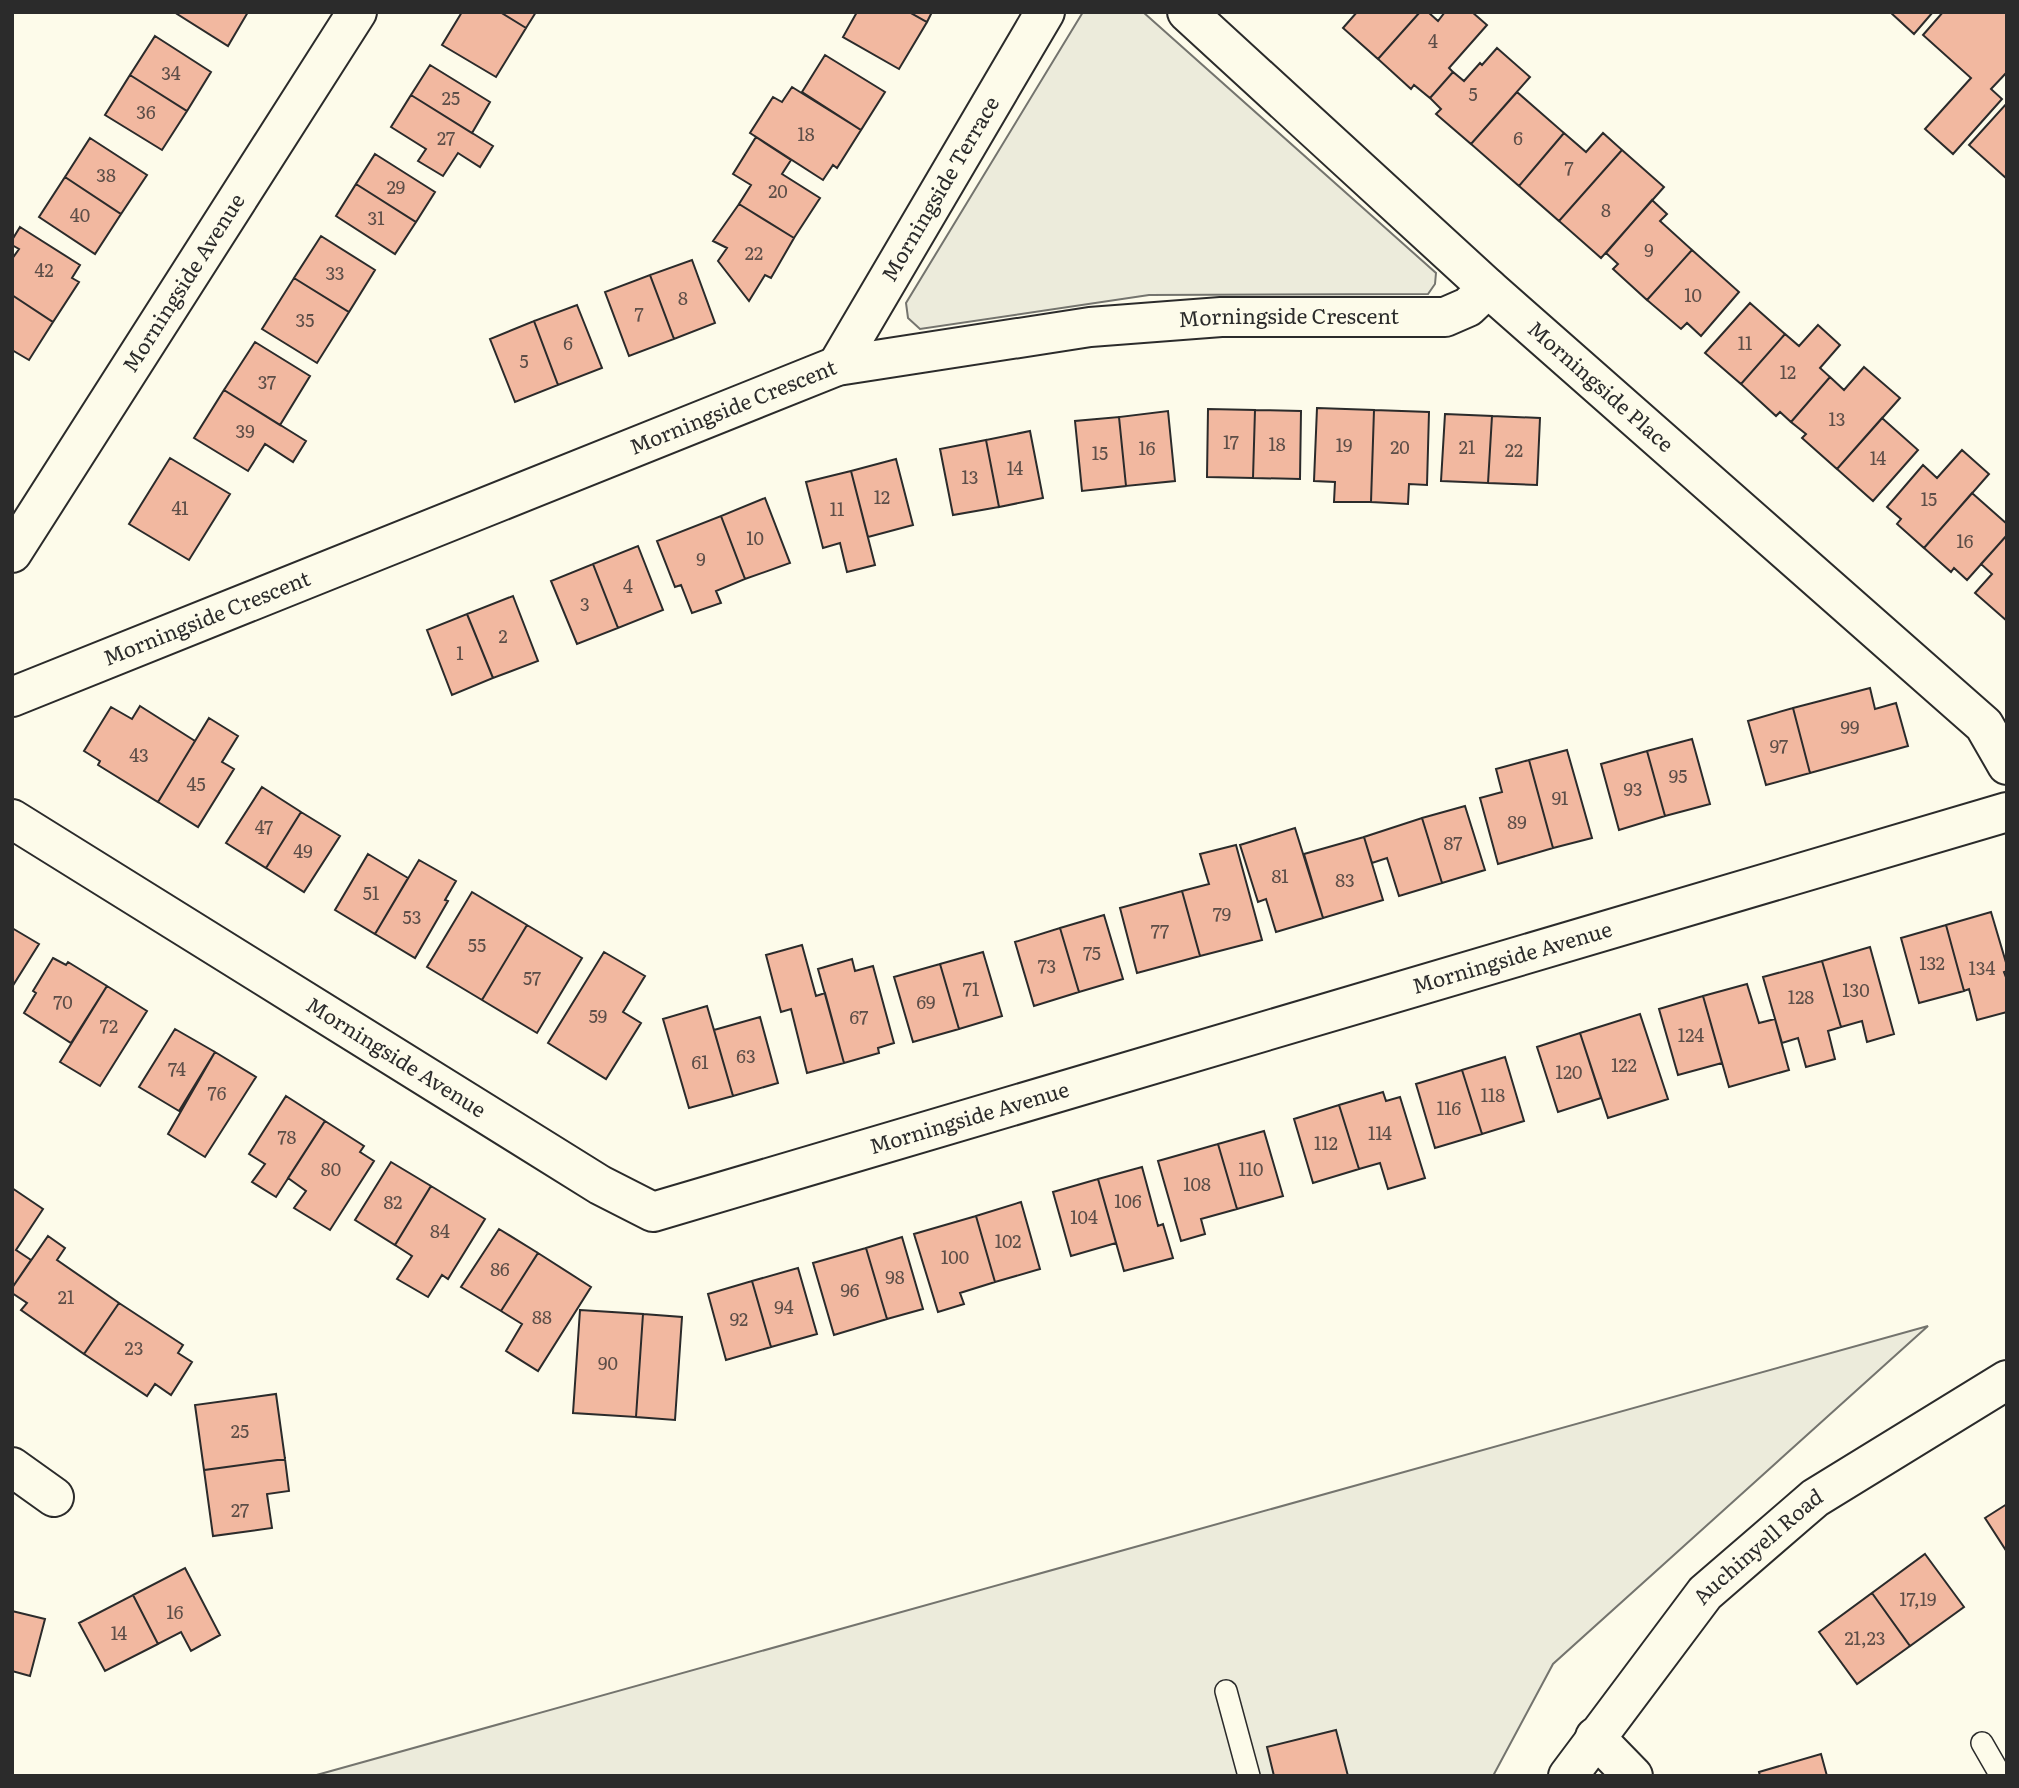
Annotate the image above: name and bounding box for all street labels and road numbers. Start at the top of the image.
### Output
street label: Morningside Terrace [872,89,1005,286]
street label: Morningside Avenue [113,186,251,377]
street label: Morningside Crescent [1177,299,1399,333]
street label: Morningside Place [1522,312,1682,458]
street label: Morningside Crescent [624,350,841,461]
street label: Morningside Crescent [98,561,315,672]
street label: Morningside Avenue [1408,912,1615,1000]
street label: Morningside Avenue [301,988,493,1124]
street label: Morningside Avenue [865,1072,1072,1160]
street label: Auchinyell Road [1684,1479,1828,1610]

